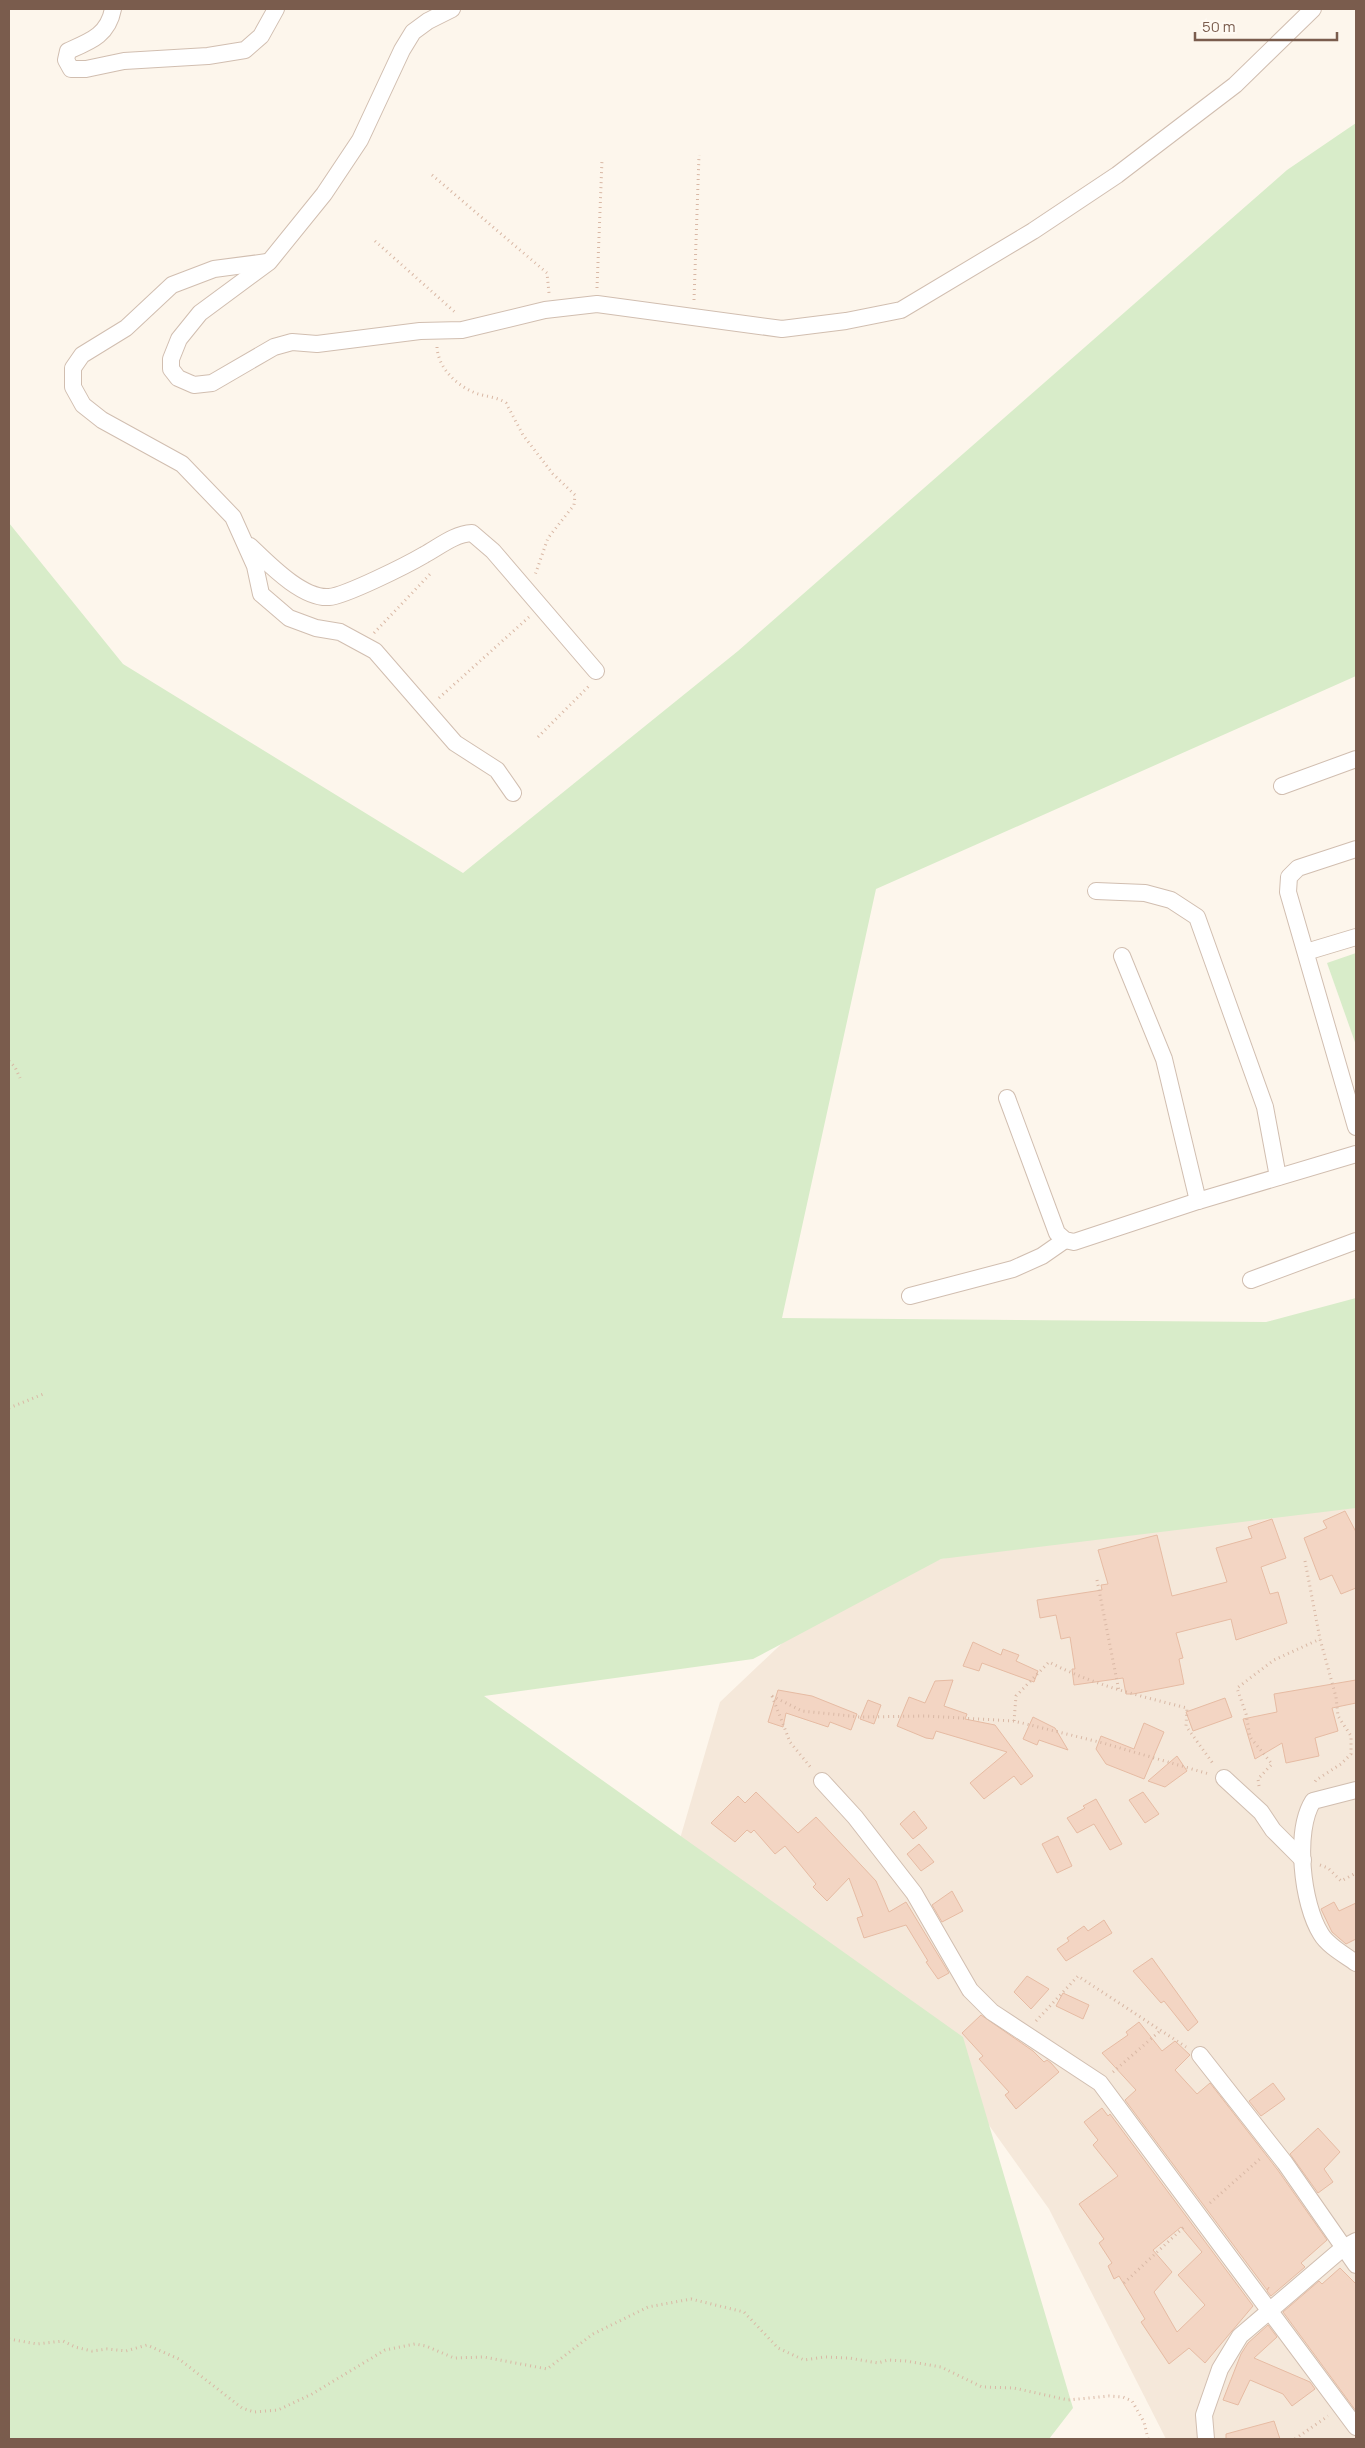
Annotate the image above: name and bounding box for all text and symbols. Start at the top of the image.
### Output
scale bar [1195,10,1338,42]
text: 50 m [1202,16,1236,37]

